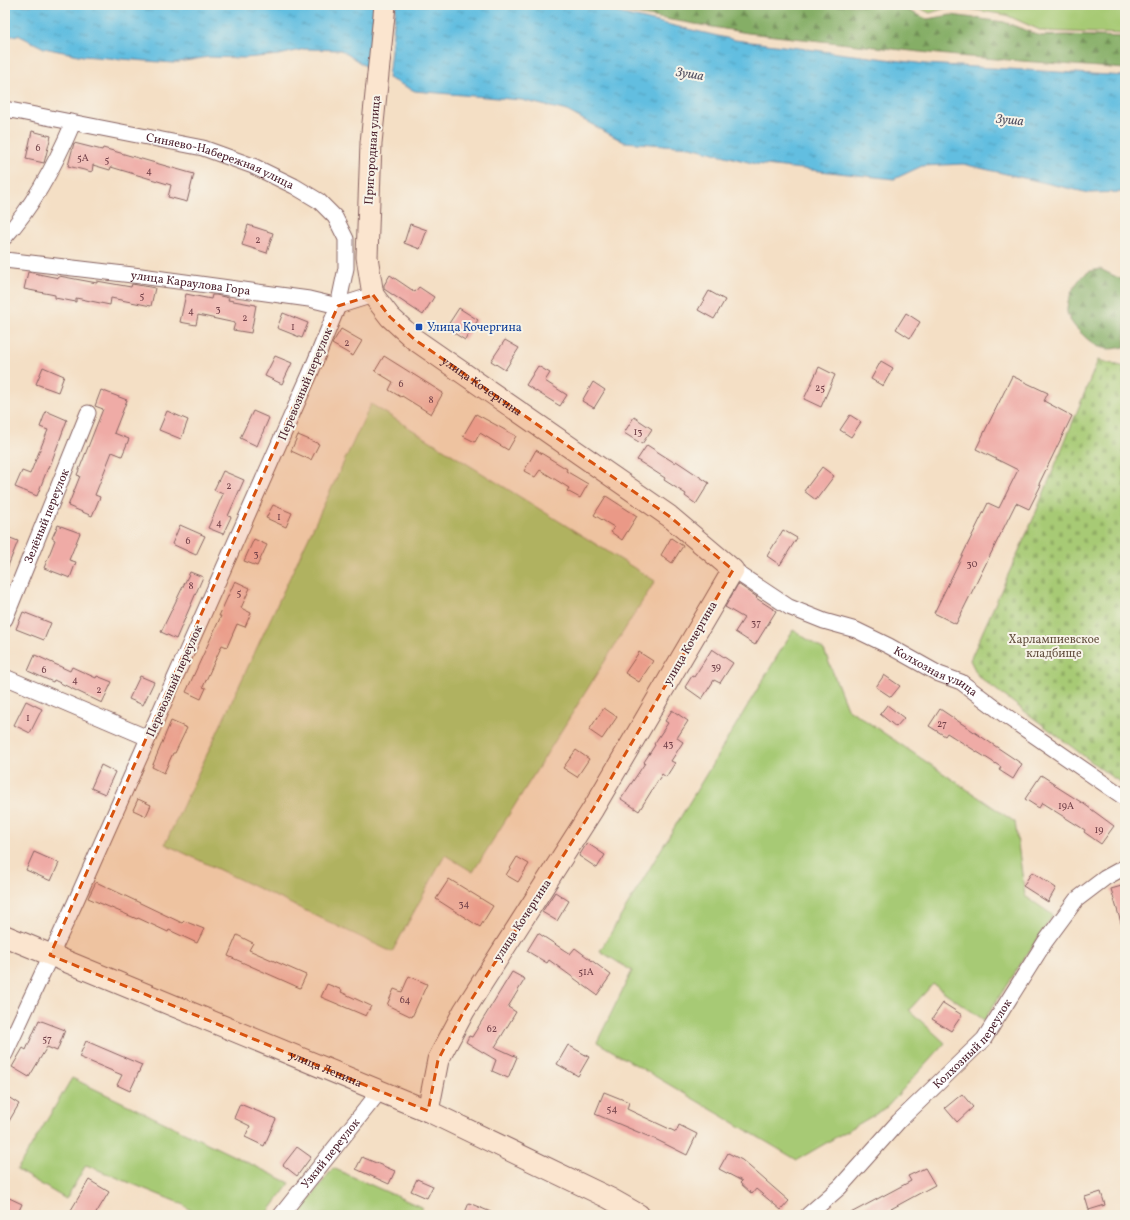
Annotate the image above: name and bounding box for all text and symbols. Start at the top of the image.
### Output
water label: Зуша [673,64,705,86]
street label: Пригородная улица [361,95,385,205]
water label: Зуша [994,111,1025,131]
street label: Синяево-Набережная улица [145,130,297,194]
house number: 6 [35,141,41,155]
house number: 5А [77,151,89,165]
house number: 5 [105,153,110,167]
house number: 4 [146,164,152,178]
house number: 2 [255,233,261,247]
street label: улица Караулова Гора [130,268,251,300]
house number: 5 [140,289,145,303]
house number: 3 [215,302,221,316]
house number: 4 [188,304,194,318]
house number: 2 [242,311,248,325]
house number: 1 [291,320,295,334]
place label: Улица Кочергина [427,320,522,336]
marker: Улица Кочергина [414,322,424,332]
street label: Перевозный переулок [275,325,337,443]
house number: 2 [344,336,350,350]
street label: улица Кочергина [438,353,525,420]
house number: 6 [398,377,404,391]
house number: 25 [815,381,825,395]
house number: 8 [428,393,434,407]
house number: 13 [633,425,643,439]
street label: Зелёный переулок [21,466,74,566]
house number: 2 [226,479,232,493]
house number: 1 [277,510,281,524]
house number: 4 [216,516,222,530]
house number: 6 [185,534,191,548]
house number: 3 [253,547,259,561]
house number: 30 [967,557,977,571]
house number: 8 [188,579,194,593]
house number: 5 [237,586,242,600]
street label: улица Кочергина [660,598,721,689]
house number: 37 [751,616,761,630]
street label: Перевозный переулок [143,622,207,740]
park label: Харлампиевское кладбище [1009,632,1100,662]
street label: Колхозная улица [890,643,981,701]
house number: 39 [711,660,721,674]
house number: 6 [41,663,47,677]
house number: 4 [72,673,78,687]
house number: 2 [96,683,102,697]
house number: 1 [26,711,30,725]
house number: 27 [937,717,947,731]
house number: 43 [663,737,673,751]
house number: 19А [1058,799,1074,813]
house number: 19 [1094,823,1104,837]
street label: улица Кочергина [490,876,555,965]
house number: 34 [458,897,470,911]
house number: 51А [578,965,594,979]
house number: 64 [400,993,410,1007]
street label: Колхозный переулок [930,996,1016,1093]
house number: 62 [487,1022,497,1036]
house number: 57 [42,1032,52,1046]
street label: улица Ленина [286,1047,364,1092]
house number: 54 [607,1102,617,1116]
street label: Узкий переулок [298,1115,365,1192]

